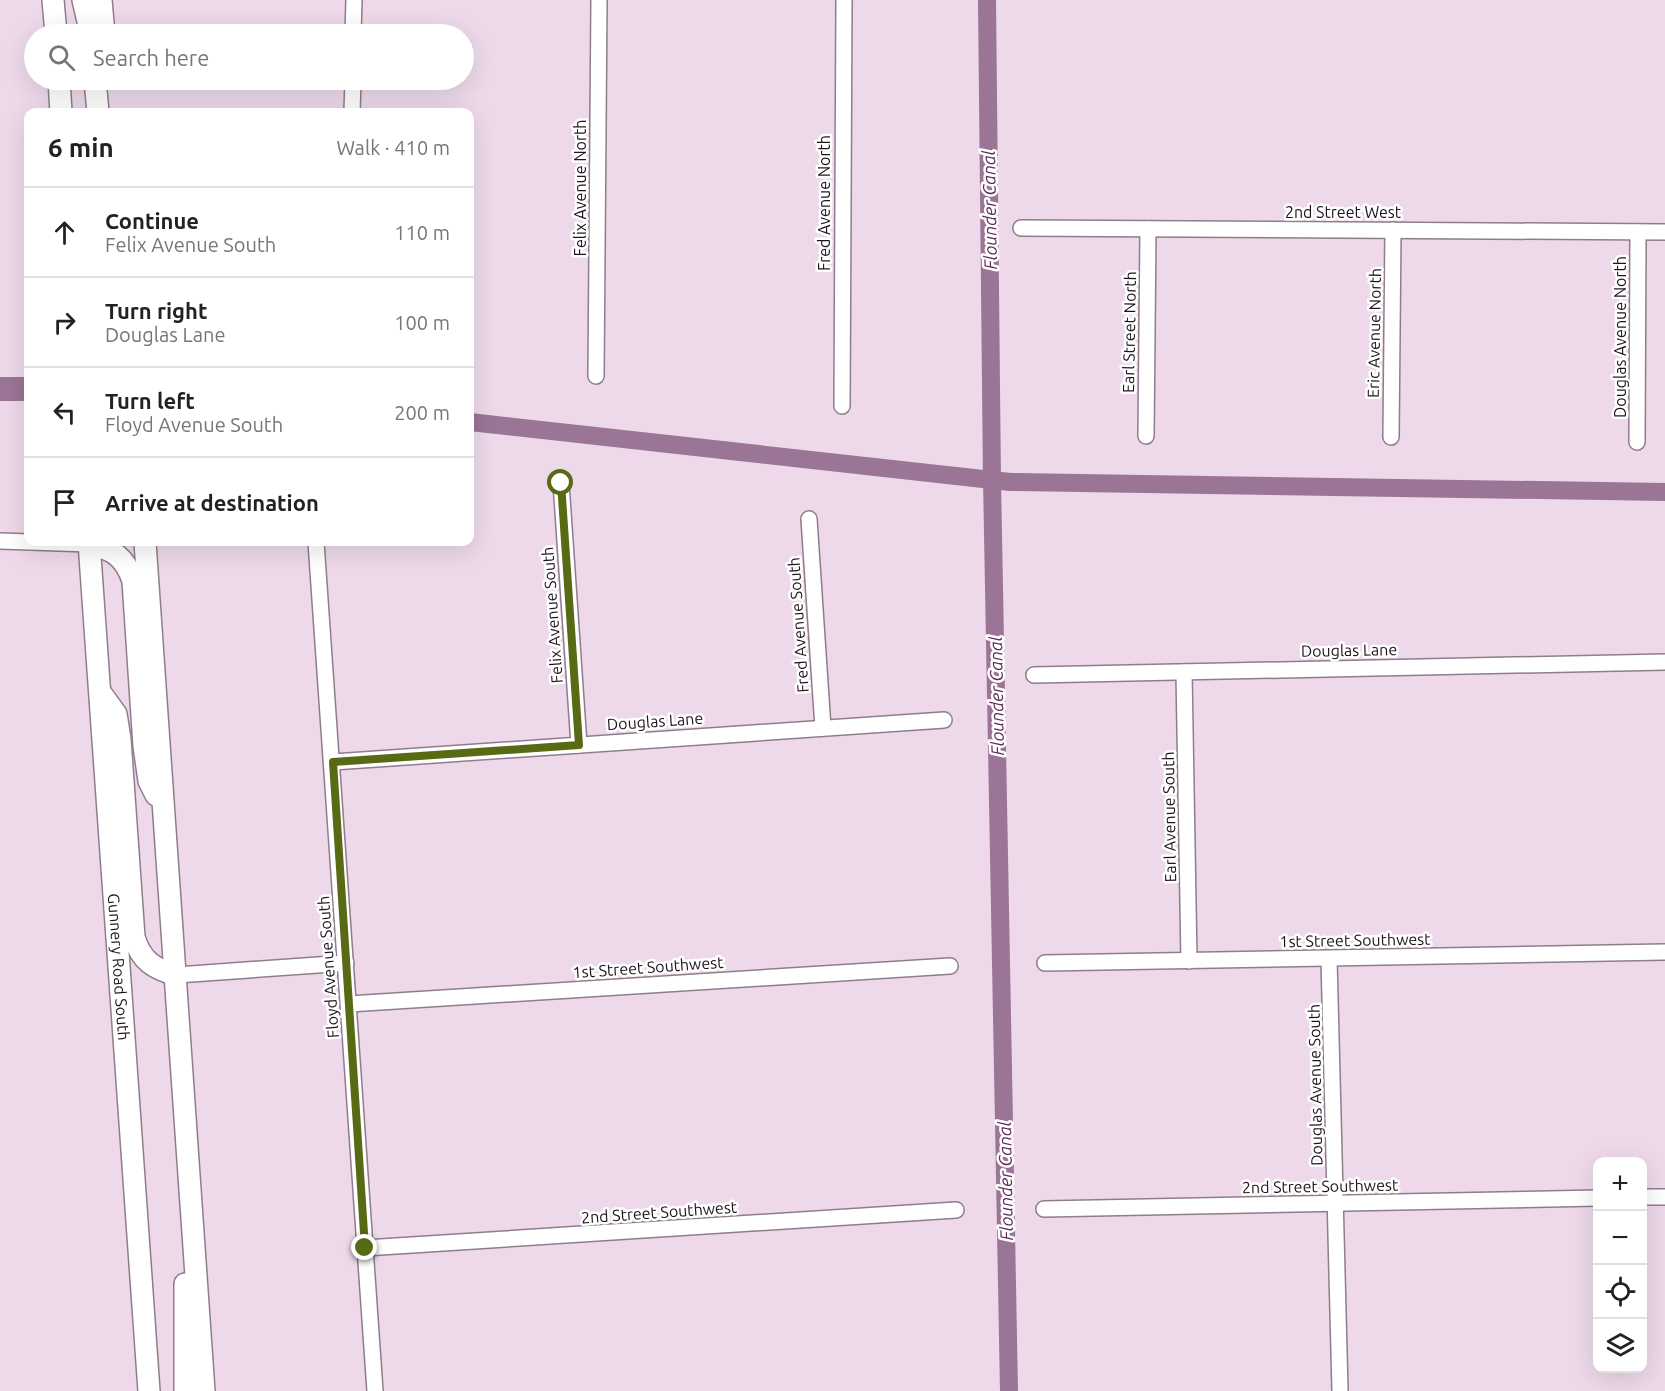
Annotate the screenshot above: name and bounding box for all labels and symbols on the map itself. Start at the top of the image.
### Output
street label: Felix Avenue North [571,120,589,256]
street label: Fred Avenue North [815,135,833,271]
water label: Flounder Canal [978,150,1000,270]
street label: 2nd Street West [1285,203,1402,221]
street label: Douglas Avenue North [1611,256,1629,418]
street label: Eric Avenue North [1364,268,1384,398]
street label: Earl Street North [1119,271,1139,393]
route start [547,469,573,495]
street label: Felix Avenue South [538,546,566,684]
street label: Fred Avenue South [784,557,812,693]
water label: Flounder Canal [985,636,1007,756]
street label: Douglas Lane [1301,640,1397,660]
street label: Douglas Lane [606,709,704,733]
street label: Earl Avenue South [1159,751,1179,883]
street label: Gunnery Road South [105,893,133,1041]
street label: Floyd Avenue South [314,895,342,1039]
street label: 1st Street Southwest [1279,930,1431,950]
street label: 1st Street Southwest [572,953,725,981]
street label: Douglas Avenue South [1305,1004,1325,1166]
water label: Flounder Canal [994,1121,1016,1241]
street label: 2nd Street Southwest [1242,1176,1399,1196]
street label: 2nd Street Southwest [580,1198,738,1226]
route end [351,1234,377,1260]

